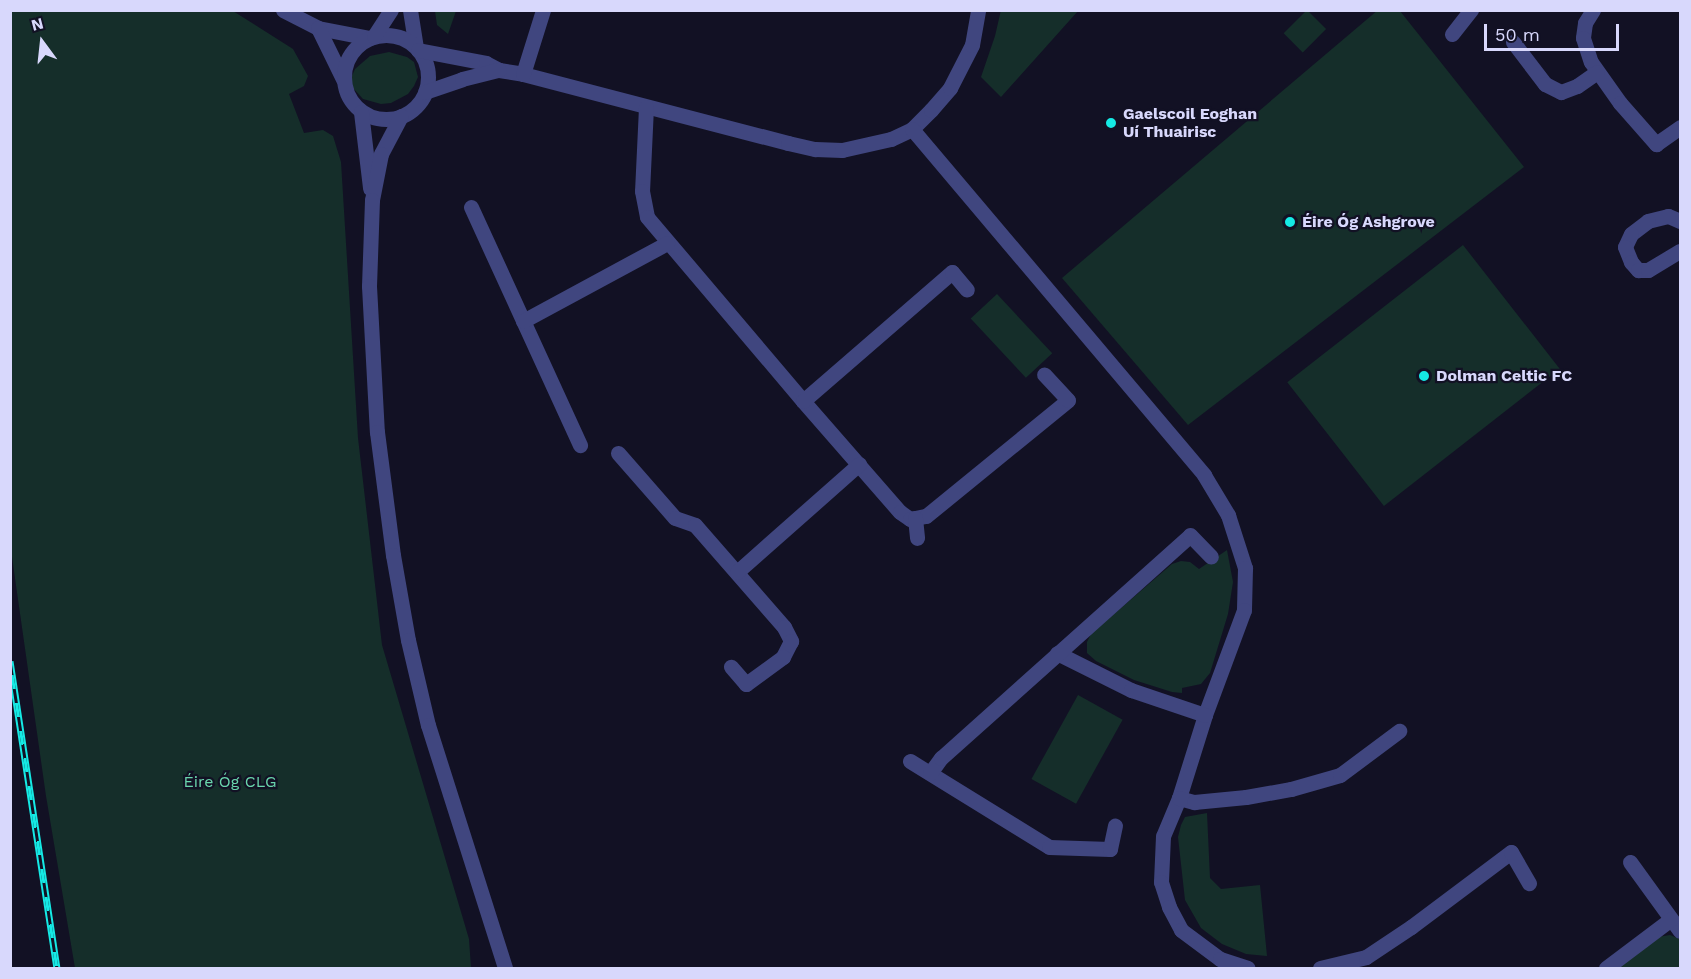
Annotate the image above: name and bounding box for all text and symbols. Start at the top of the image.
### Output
north arrow [12,12,72,72]
scale bar [1487,12,1622,50]
text: N [29,13,45,35]
text: 50 m [1495,24,1540,45]
place label: Gaelscoil Eoghan Uí Thuairisc [1123,104,1257,142]
marker: Gaelscoil Eoghan Uí Thuairisc [1104,116,1118,130]
place label: Éire Óg Ashgrove [1302,212,1435,232]
marker: Éire Óg Ashgrove [1283,215,1297,229]
place label: Dolman Celtic FC [1436,366,1572,386]
marker: Dolman Celtic FC [1417,369,1431,383]
park label: Éire Óg CLG [183,772,277,792]

